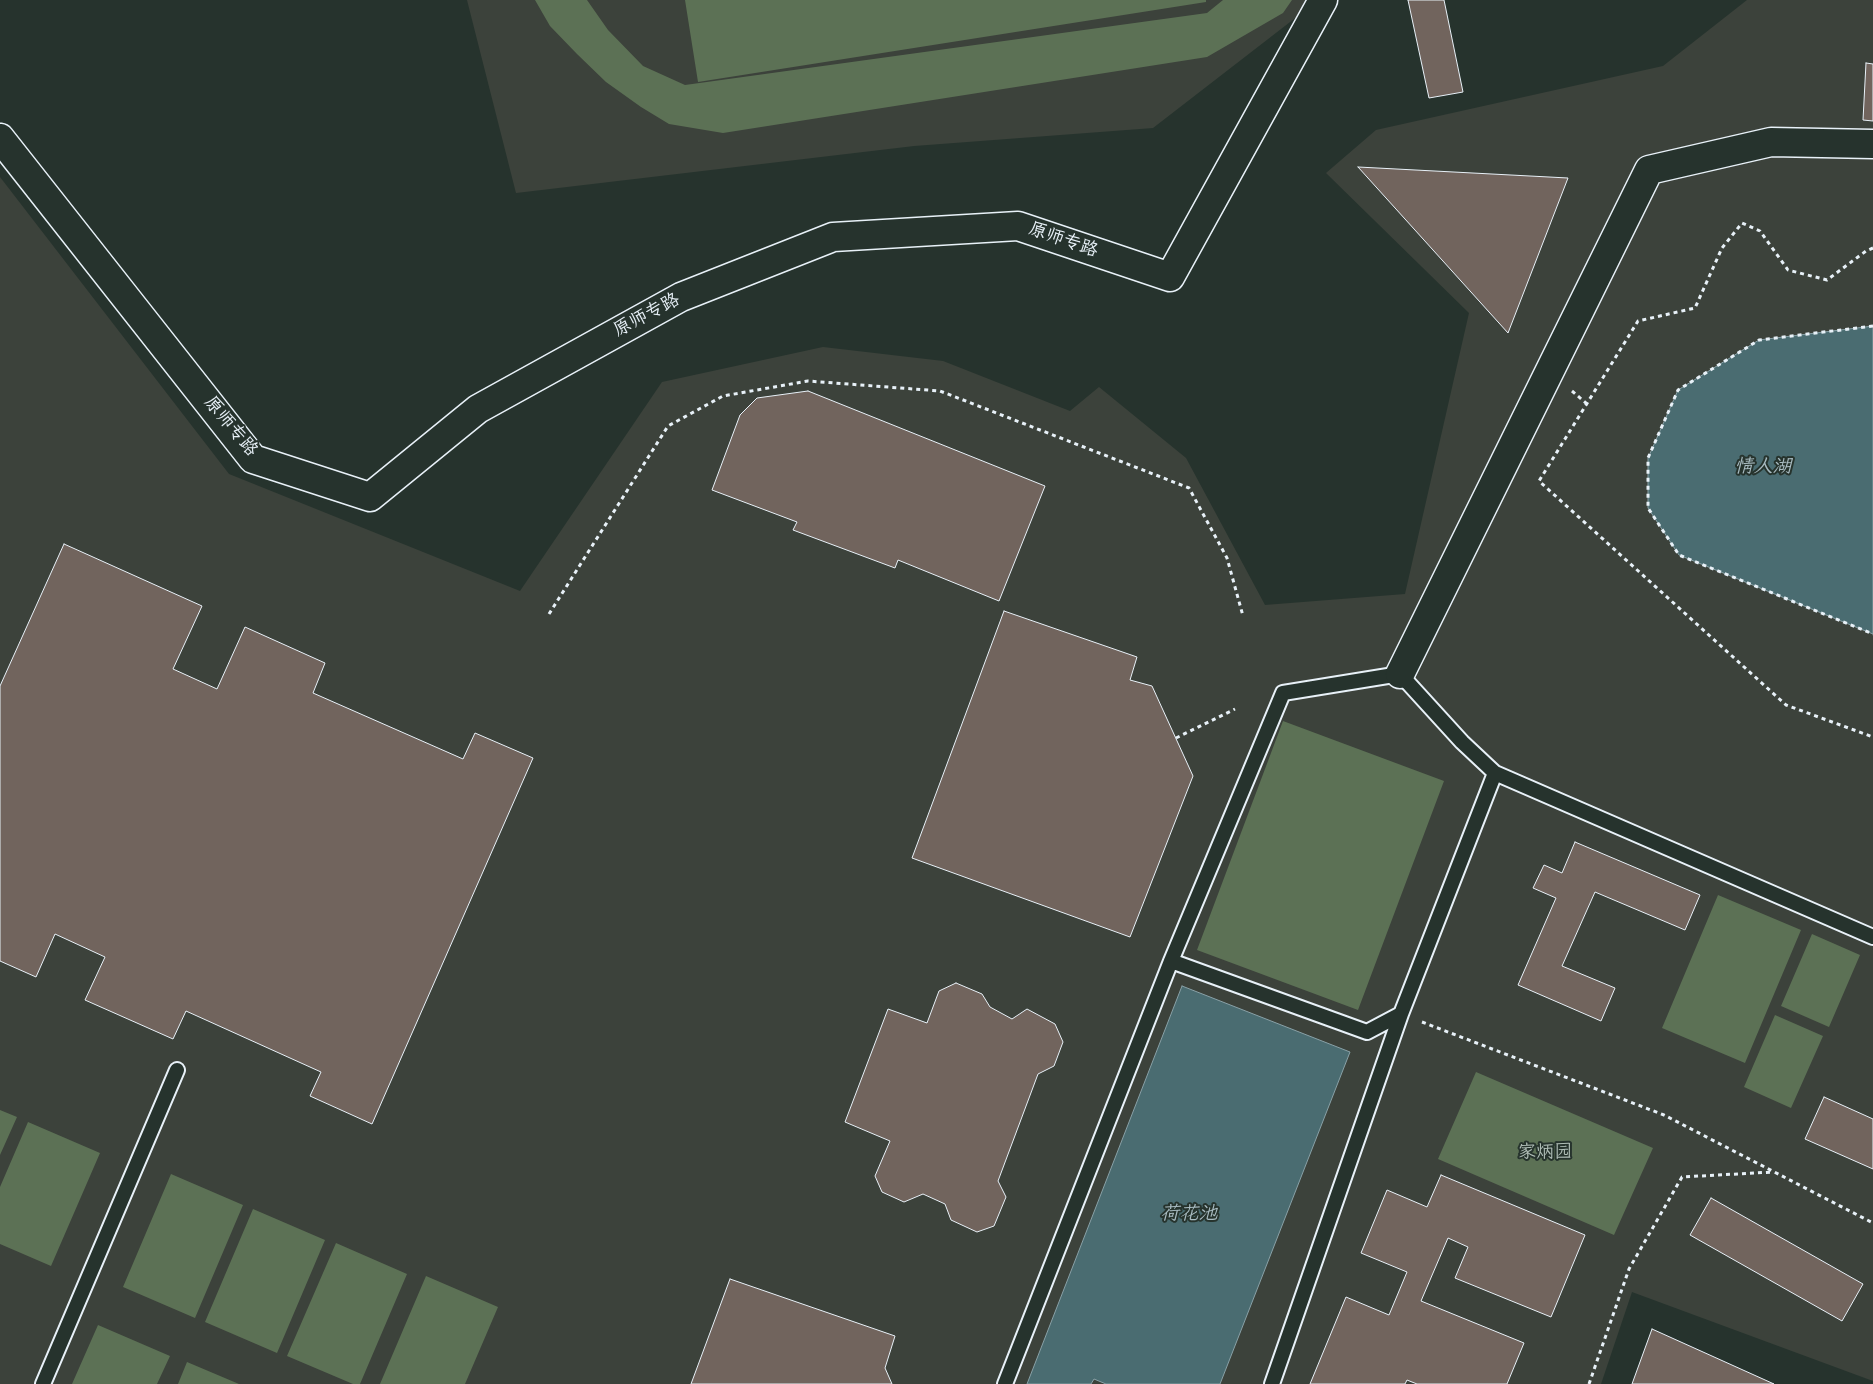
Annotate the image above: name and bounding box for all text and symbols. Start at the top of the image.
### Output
street label: 原师专路 [1025,219,1101,263]
street label: 原师专路 [610,290,684,342]
street label: 原师专路 [199,392,261,462]
water label: 情人湖 [1735,457,1791,479]
park label: 家炳园 [1518,1142,1572,1164]
water label: 荷花池 [1161,1204,1217,1226]

